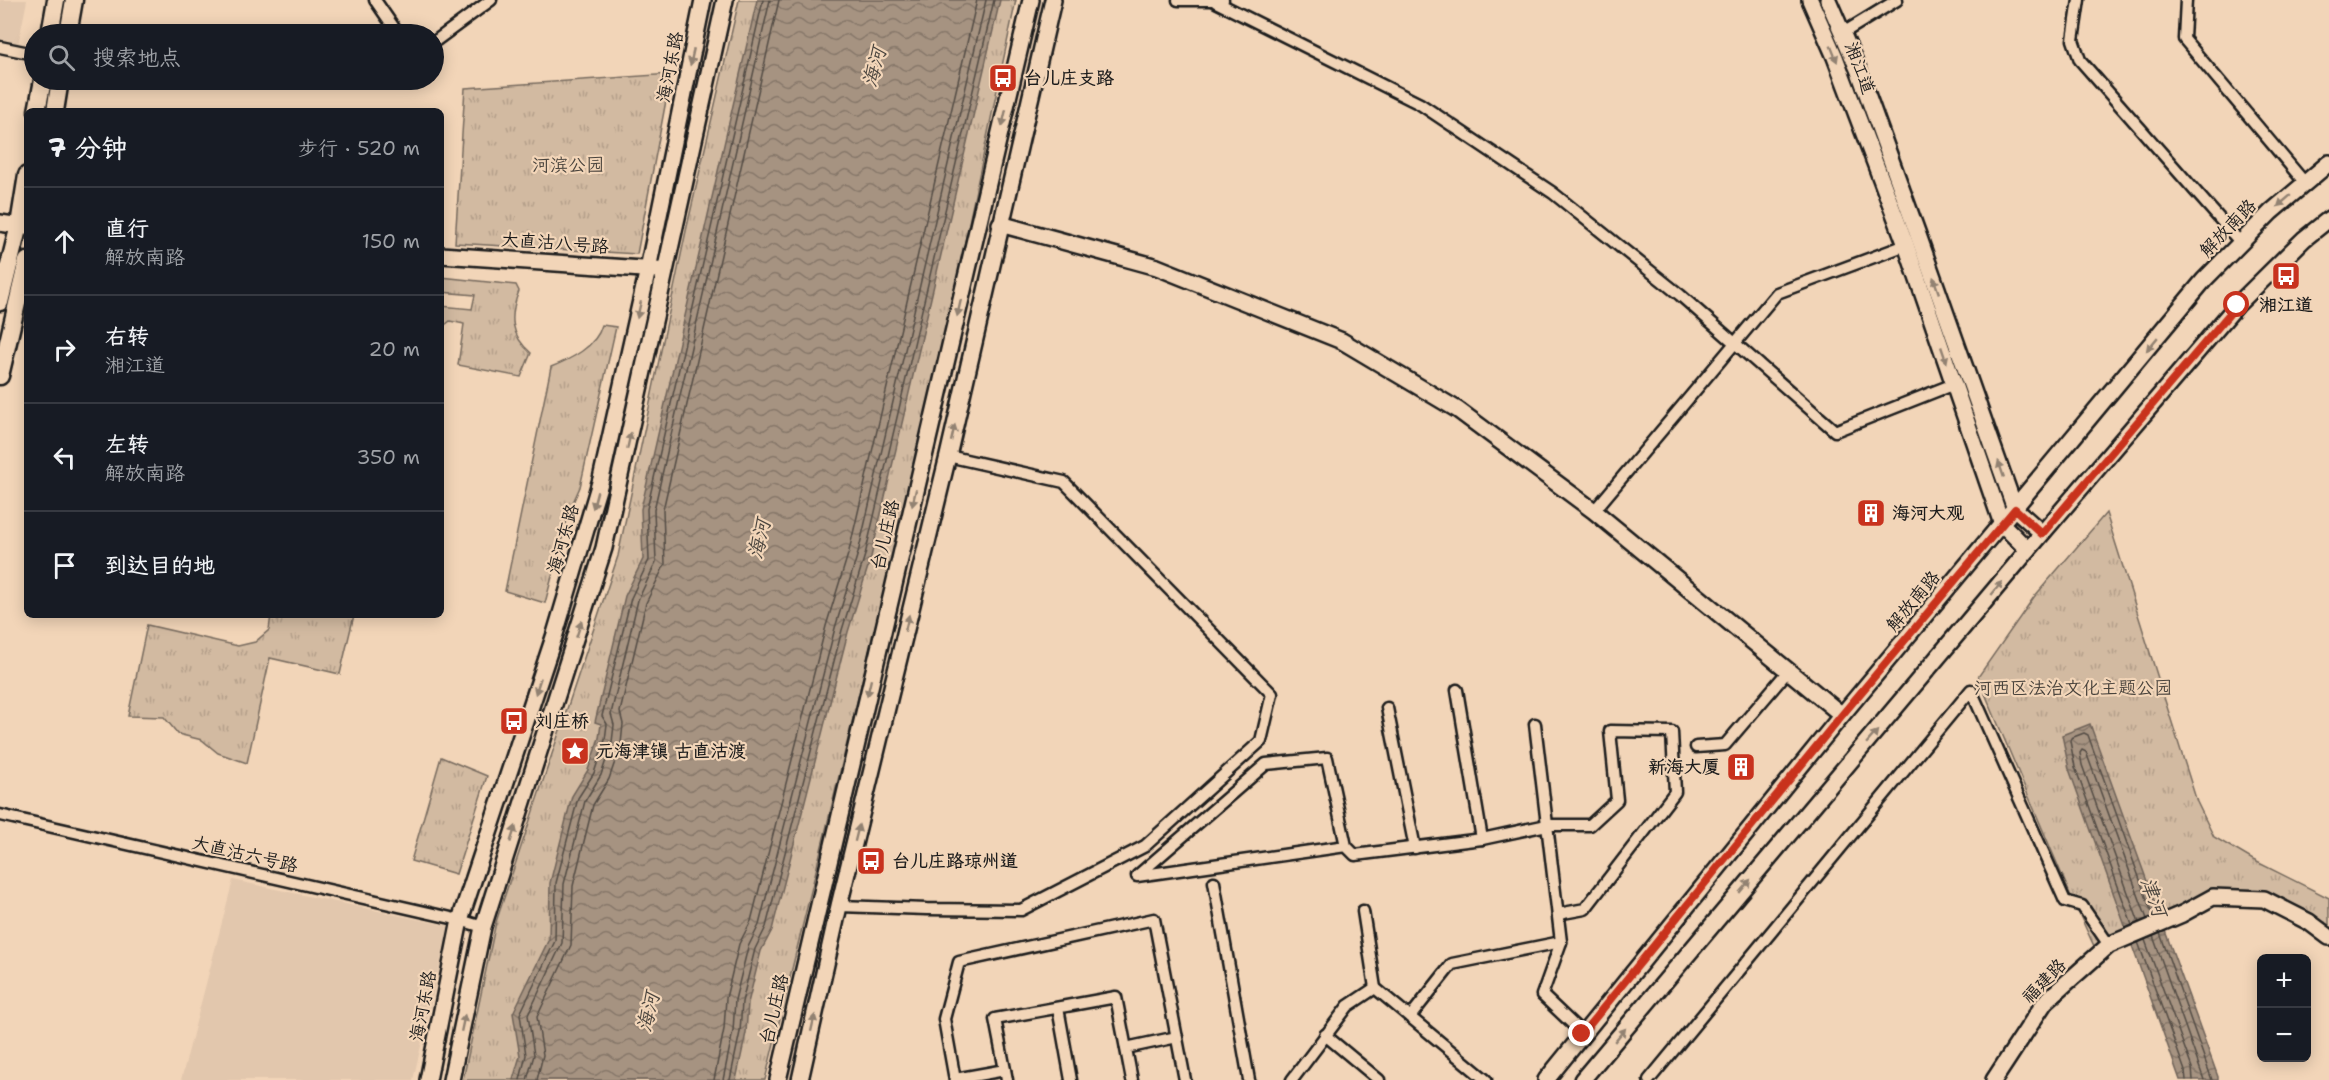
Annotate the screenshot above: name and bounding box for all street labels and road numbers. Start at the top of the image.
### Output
street label: 海河东路 [651,29,689,105]
street label: 湘江道 [1839,38,1881,98]
street label: 解放南路 [2194,194,2262,262]
street label: 大直沽八号路 [500,227,610,259]
street label: 台儿庄路 [865,497,905,573]
street label: 海河东路 [542,501,584,577]
street label: 解放南路 [1881,566,1945,636]
street label: 大直沽六号路 [190,830,300,878]
street label: 福建路 [2017,953,2071,1009]
street label: 海河东路 [404,968,442,1044]
street label: 台儿庄路 [754,971,794,1047]

